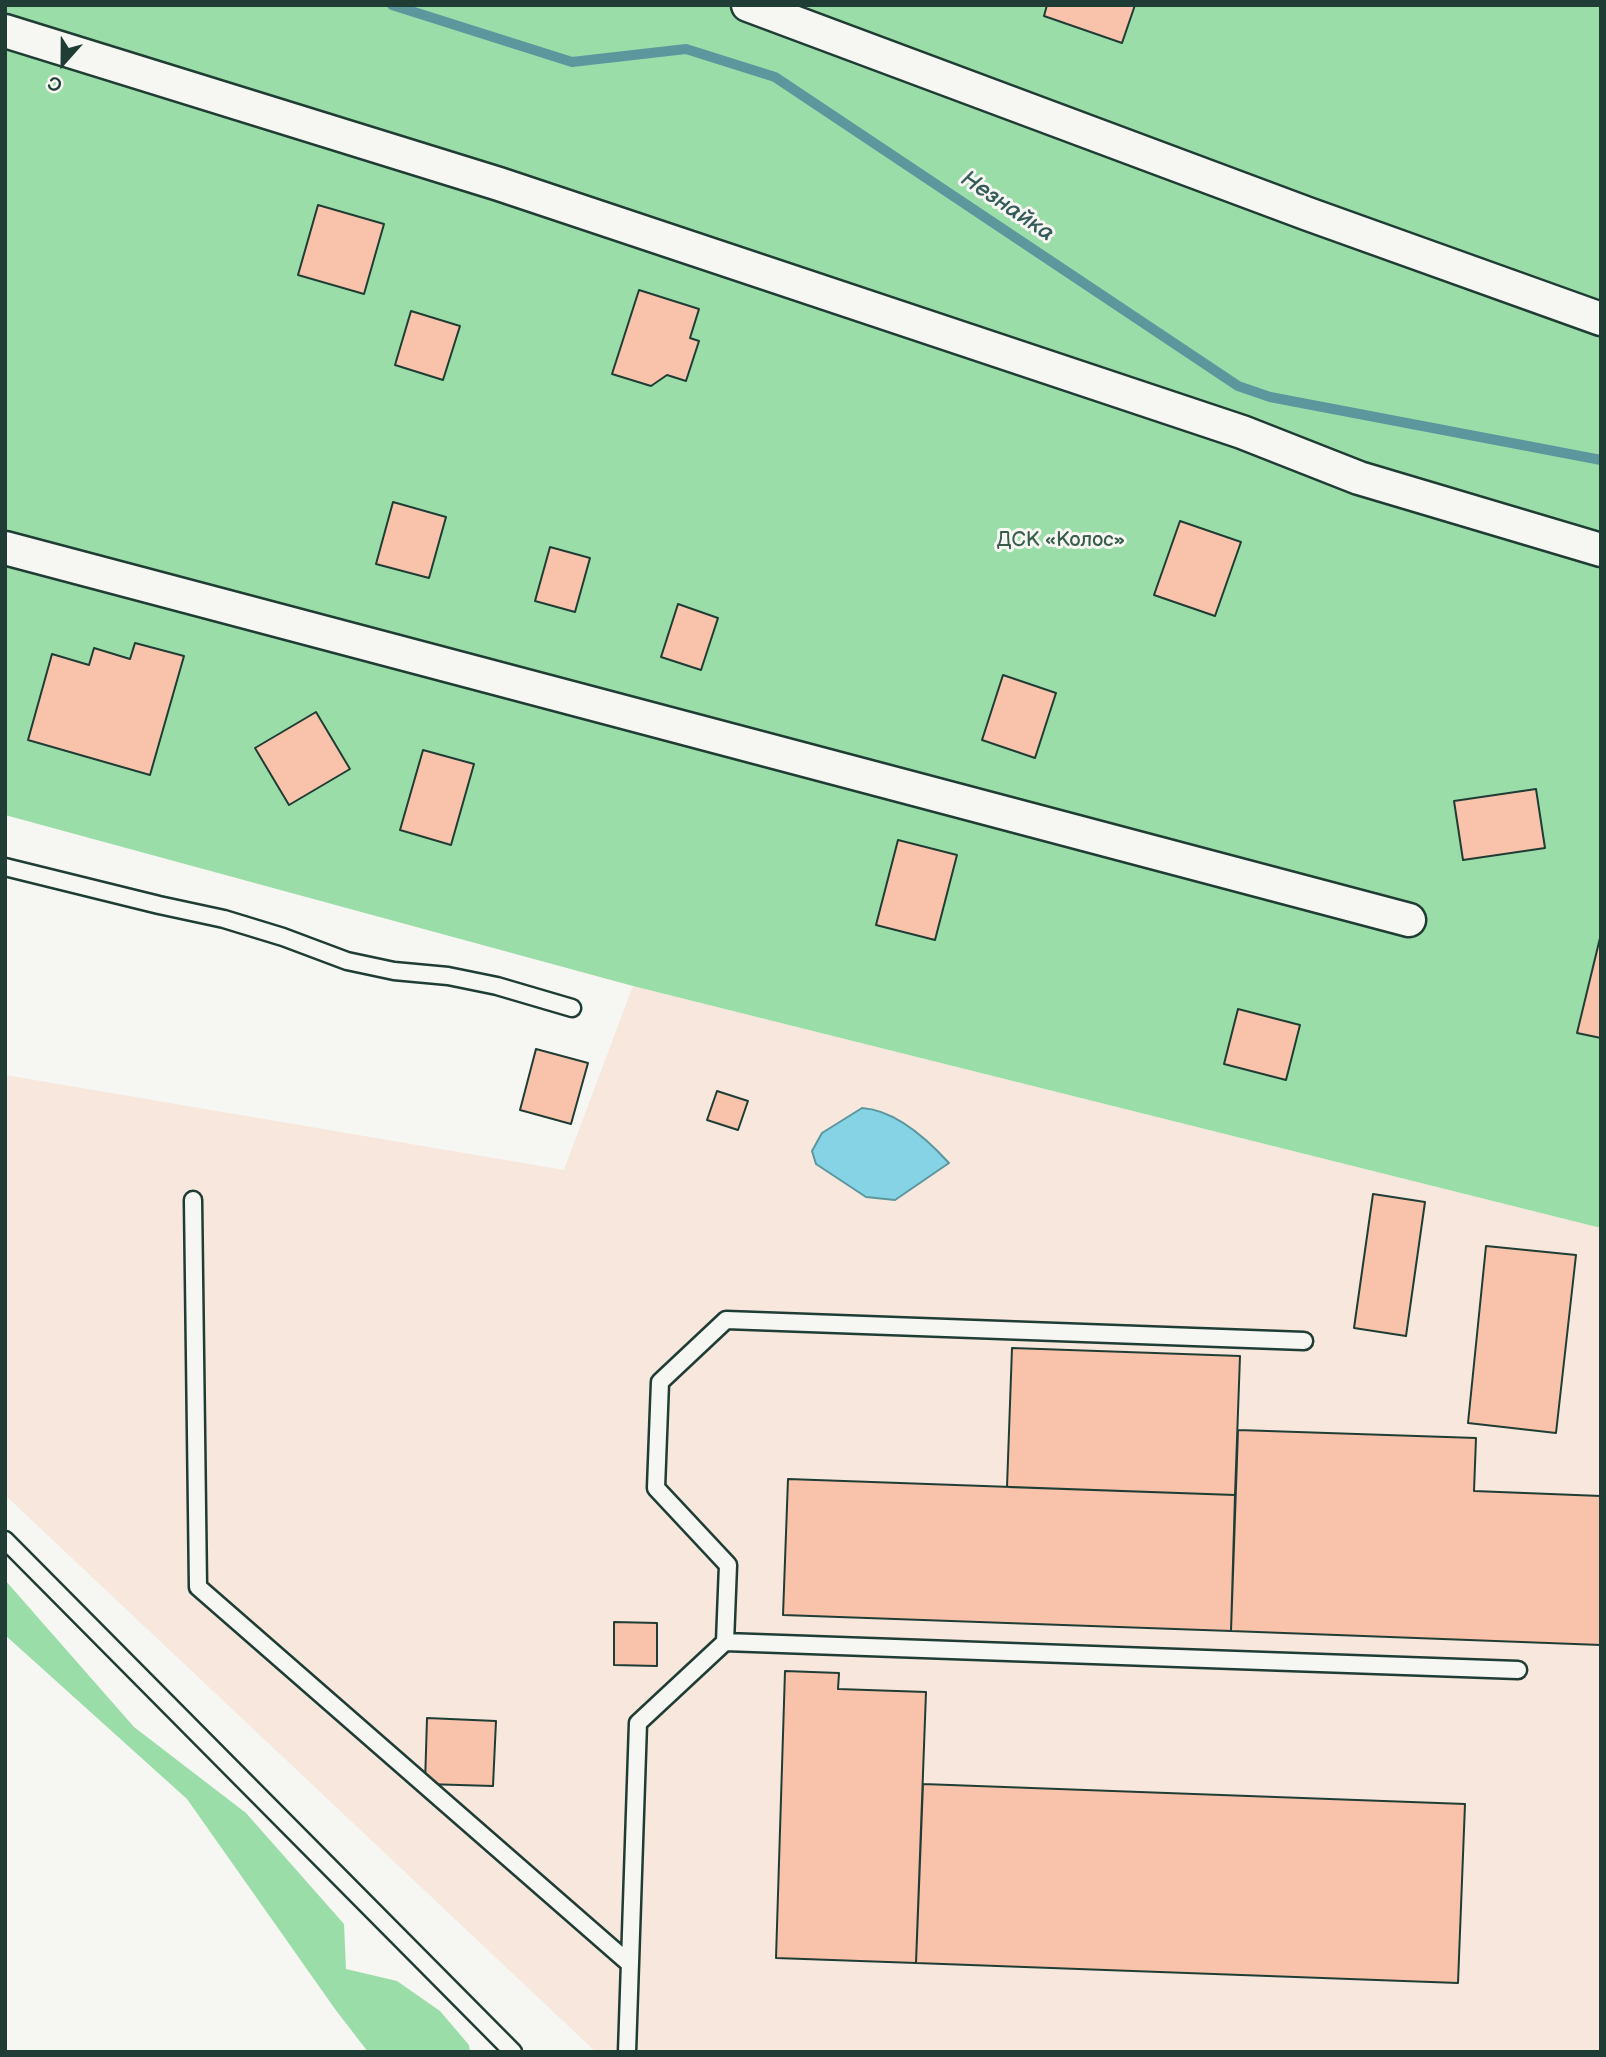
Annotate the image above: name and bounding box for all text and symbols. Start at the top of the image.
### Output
north arrow [28,28,98,98]
text: С [45,70,66,96]
water label: Незнайка [955,166,1059,248]
park label: ДСК «Колос» [997,528,1125,554]

